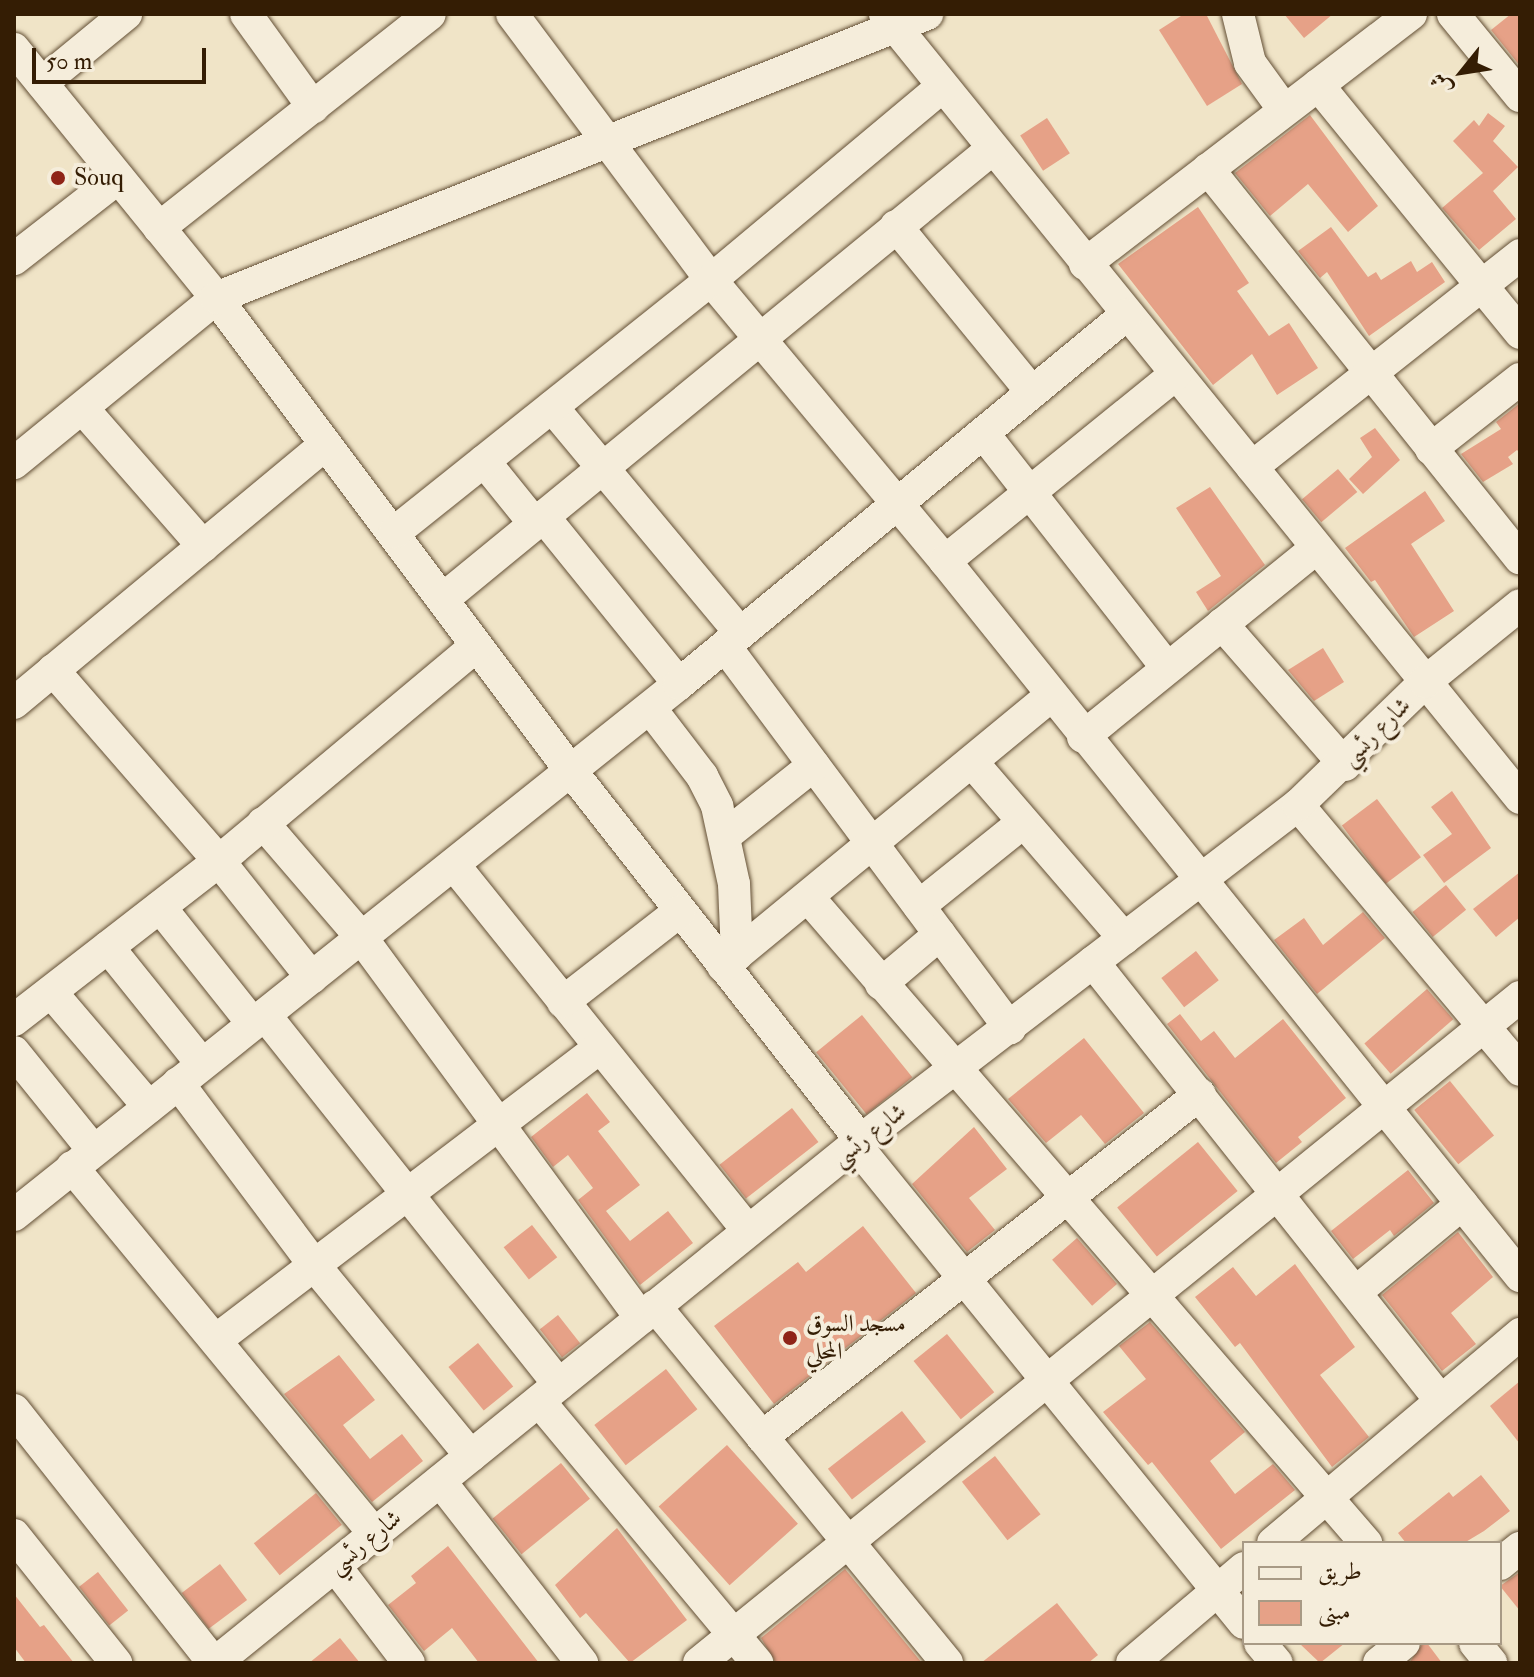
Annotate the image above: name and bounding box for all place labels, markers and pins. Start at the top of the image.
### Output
place label: Souq [74,164,124,192]
marker: Souq [49,169,67,187]
place label: مسجد السوق المحلي [806,1310,906,1366]
marker: مسجد السوق المحلي [781,1329,799,1347]

